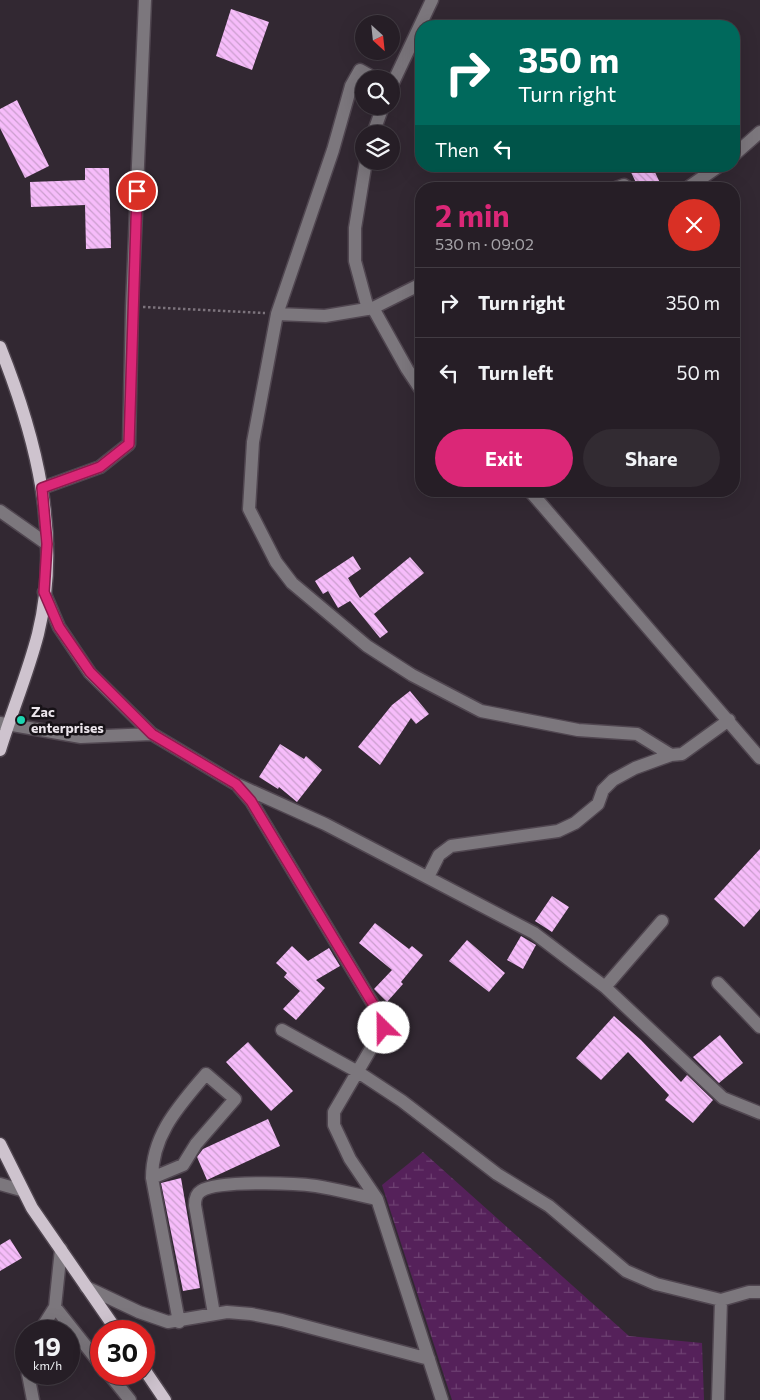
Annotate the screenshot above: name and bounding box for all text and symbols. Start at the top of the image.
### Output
north arrow [355,15,400,60]
map controls [355,15,400,170]
text: 350 m [518,37,619,80]
icon: right [435,40,500,105]
button: search [355,70,400,115]
text: Turn right [518,80,616,107]
button: layers [355,125,400,170]
icon: left [489,135,517,163]
text: Then [435,138,479,161]
pin [116,170,158,212]
icon: arrive [123,177,151,205]
text: 2 min [435,196,510,233]
button: close [668,199,720,251]
text: 530 m · 09:02 [435,234,534,253]
icon: right [435,289,463,317]
text: Turn right [478,291,565,314]
text: 350 m [666,291,720,314]
icon: left [435,359,463,387]
text: Turn left [478,361,553,384]
text: 50 m [676,361,720,384]
button: Exit [435,429,573,487]
button: Share [583,429,720,487]
place label: Zac enterprises [31,703,104,736]
marker: Zac enterprises [15,714,27,726]
position arrow [357,1001,409,1053]
speed limit sign: 30 [90,1320,155,1385]
text: 19 [34,1331,61,1361]
text: km/h [33,1358,62,1372]

